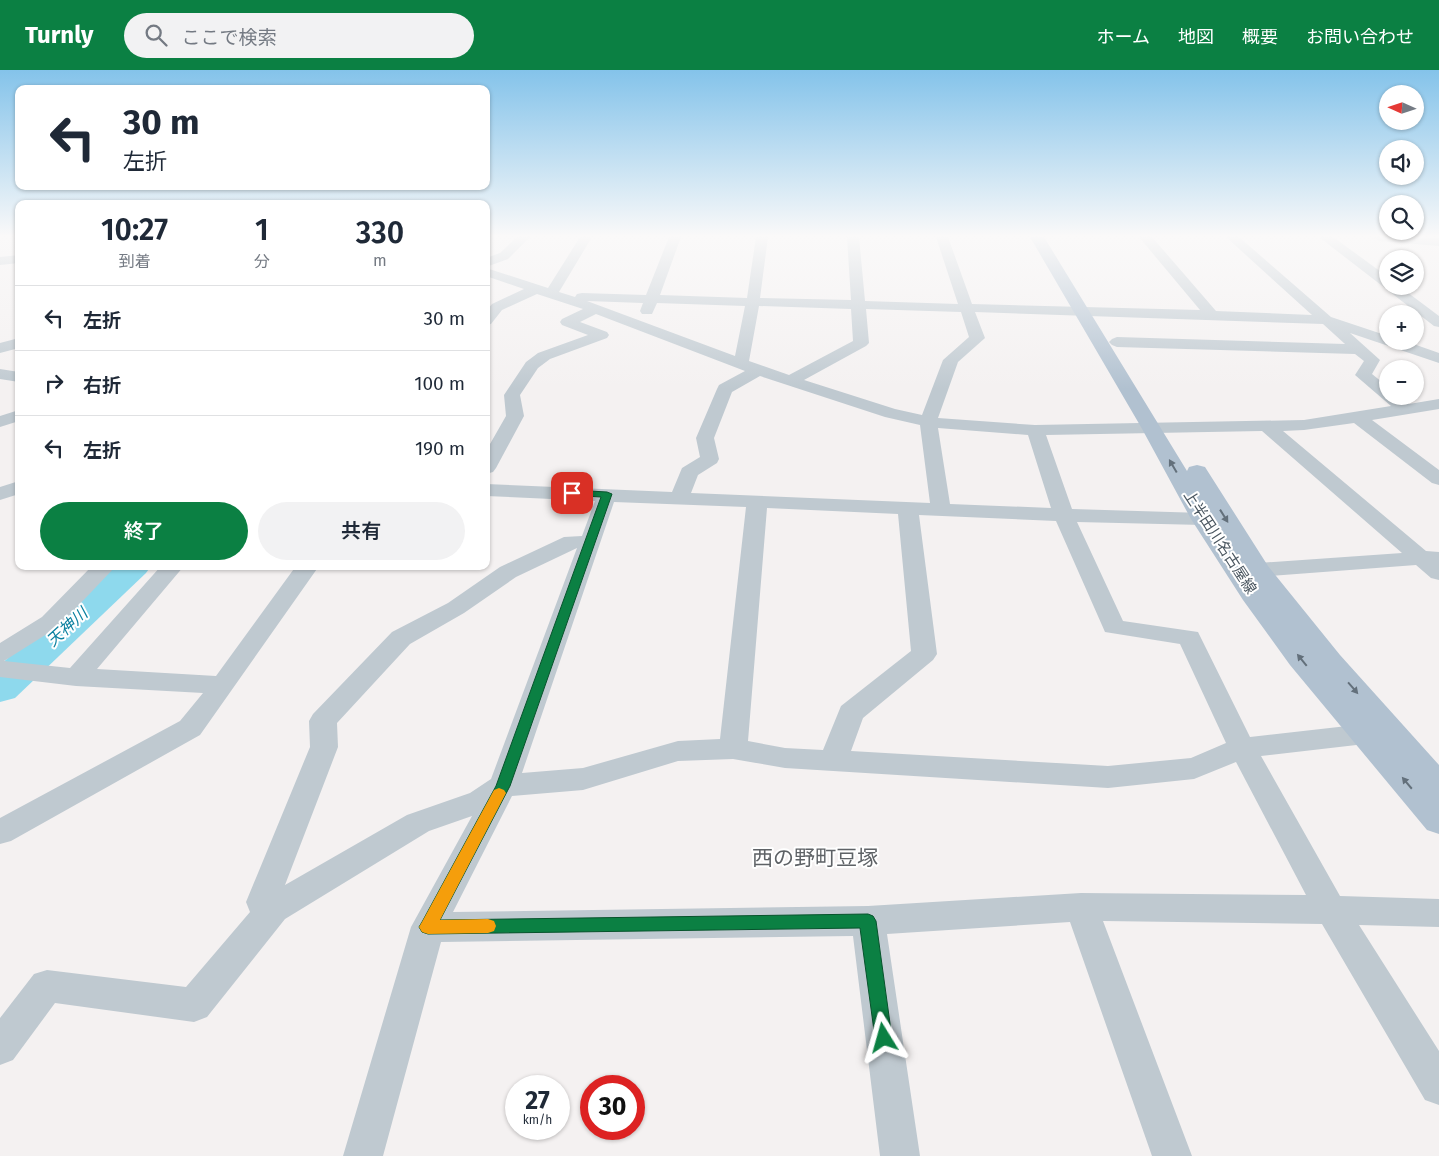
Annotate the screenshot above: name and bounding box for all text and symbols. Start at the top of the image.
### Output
search box [124,13,474,58]
text: Turnly [25,21,94,49]
icon: search [142,21,170,49]
text: ここで検索 [182,26,277,49]
text: ホーム [1097,26,1150,48]
text: 地図 [1178,26,1214,48]
text: 概要 [1242,26,1278,48]
text: お問い合わせ [1306,26,1414,48]
north arrow [1379,85,1424,130]
map controls [1379,85,1424,405]
text: 30 m [123,101,200,143]
icon: left [40,105,105,170]
button: sound [1379,140,1424,185]
text: 左折 [123,148,167,175]
button: search [1379,195,1424,240]
text: 10:27 [101,212,168,248]
text: 1 [255,212,269,248]
text: 330 [356,215,404,251]
button: layers [1379,250,1424,295]
text: m [373,251,387,270]
text: 到着 [118,252,150,271]
text: 分 [254,252,270,271]
icon: left [40,304,68,332]
button: + [1379,305,1424,350]
text: 30 m [424,307,465,330]
text: 左折 [83,309,121,332]
button: − [1379,360,1424,405]
icon: right [40,369,68,397]
text: 100 m [414,372,465,395]
text: 右折 [83,374,121,397]
icon: left [40,434,68,462]
text: 190 m [415,437,465,460]
text: 左折 [83,439,121,462]
one-way arrow [1169,460,1178,473]
pin [551,472,593,514]
icon: arrive [558,479,586,507]
street label: 上半田川名古屋線 [1180,487,1260,597]
button: 終了 [40,502,248,560]
button: 共有 [258,502,465,560]
one-way arrow [1220,509,1229,523]
water label: 天神川 [43,603,93,650]
one-way arrow [1296,653,1307,666]
one-way arrow [1347,681,1358,694]
one-way arrow [1402,777,1413,790]
district label: 西の野町豆塚 [752,845,878,871]
position arrow [857,1011,909,1063]
speed limit sign: 30 [580,1075,645,1140]
text: 27 [525,1086,550,1116]
text: km/h [523,1113,552,1127]

